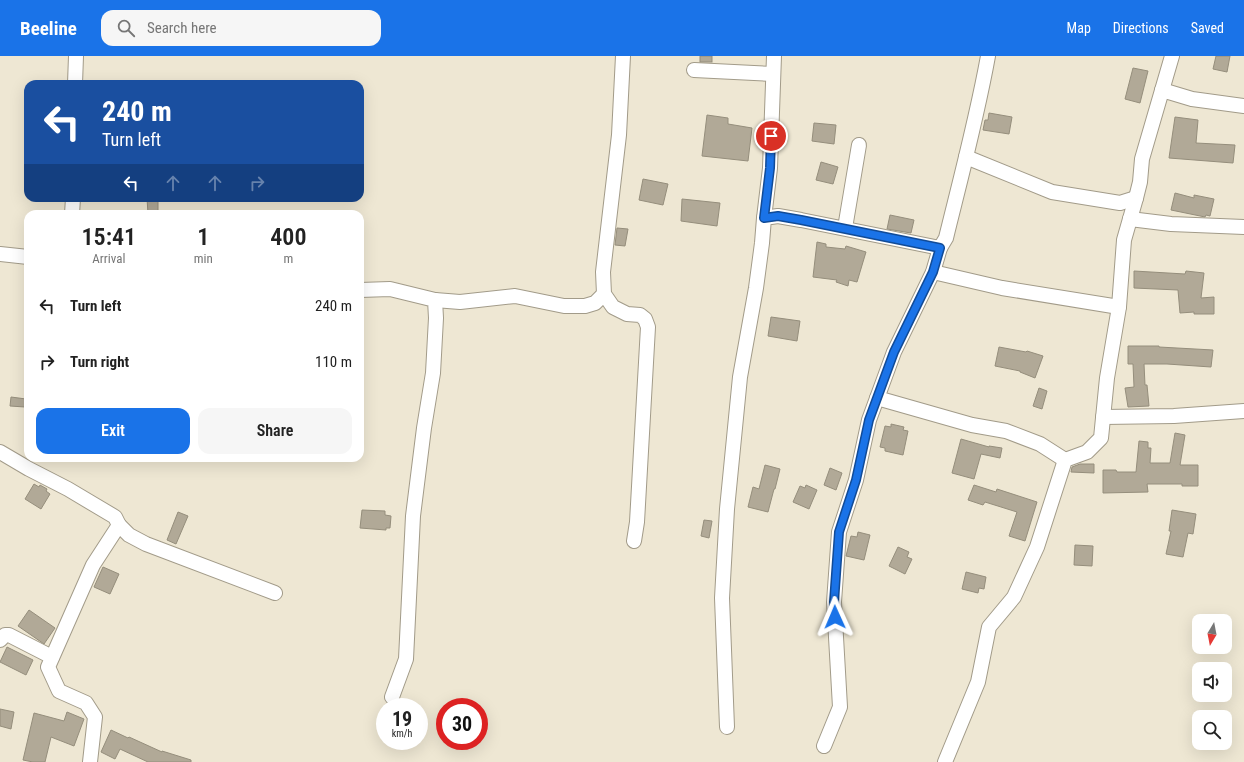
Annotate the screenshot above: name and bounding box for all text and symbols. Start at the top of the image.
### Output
search box [101,10,381,46]
text: Beeline [20,17,77,40]
icon: search [115,17,137,39]
text: Search here [147,19,217,37]
text: Map [1067,20,1091,36]
text: Directions [1113,20,1169,36]
text: Saved [1191,20,1224,36]
text: 240 m [102,95,172,128]
icon: left [36,96,88,148]
pin [754,119,788,153]
icon: arrive [760,125,782,147]
text: Turn left [102,129,161,150]
icon: left [120,172,142,194]
icon: ahead [162,172,184,194]
icon: ahead [204,172,226,194]
icon: right [246,172,268,194]
text: 15:41 [82,223,136,251]
text: 1 [197,223,209,251]
text: 400 [270,223,306,251]
text: Arrival [92,251,125,266]
text: min [194,251,213,266]
text: m [283,251,293,266]
icon: left [36,295,58,317]
text: Turn left [70,297,121,315]
text: 240 m [315,297,352,315]
icon: right [36,351,58,373]
text: Turn right [70,353,129,371]
text: 110 m [315,353,352,371]
button: Exit [36,408,190,454]
button: Share [198,408,352,454]
position arrow [814,596,856,638]
north arrow [1192,614,1232,654]
map controls [1192,614,1232,750]
button: sound [1192,662,1232,702]
speed limit sign: 30 [436,698,488,750]
text: 19 [392,707,412,731]
button: search [1192,710,1232,750]
text: km/h [392,728,412,739]

